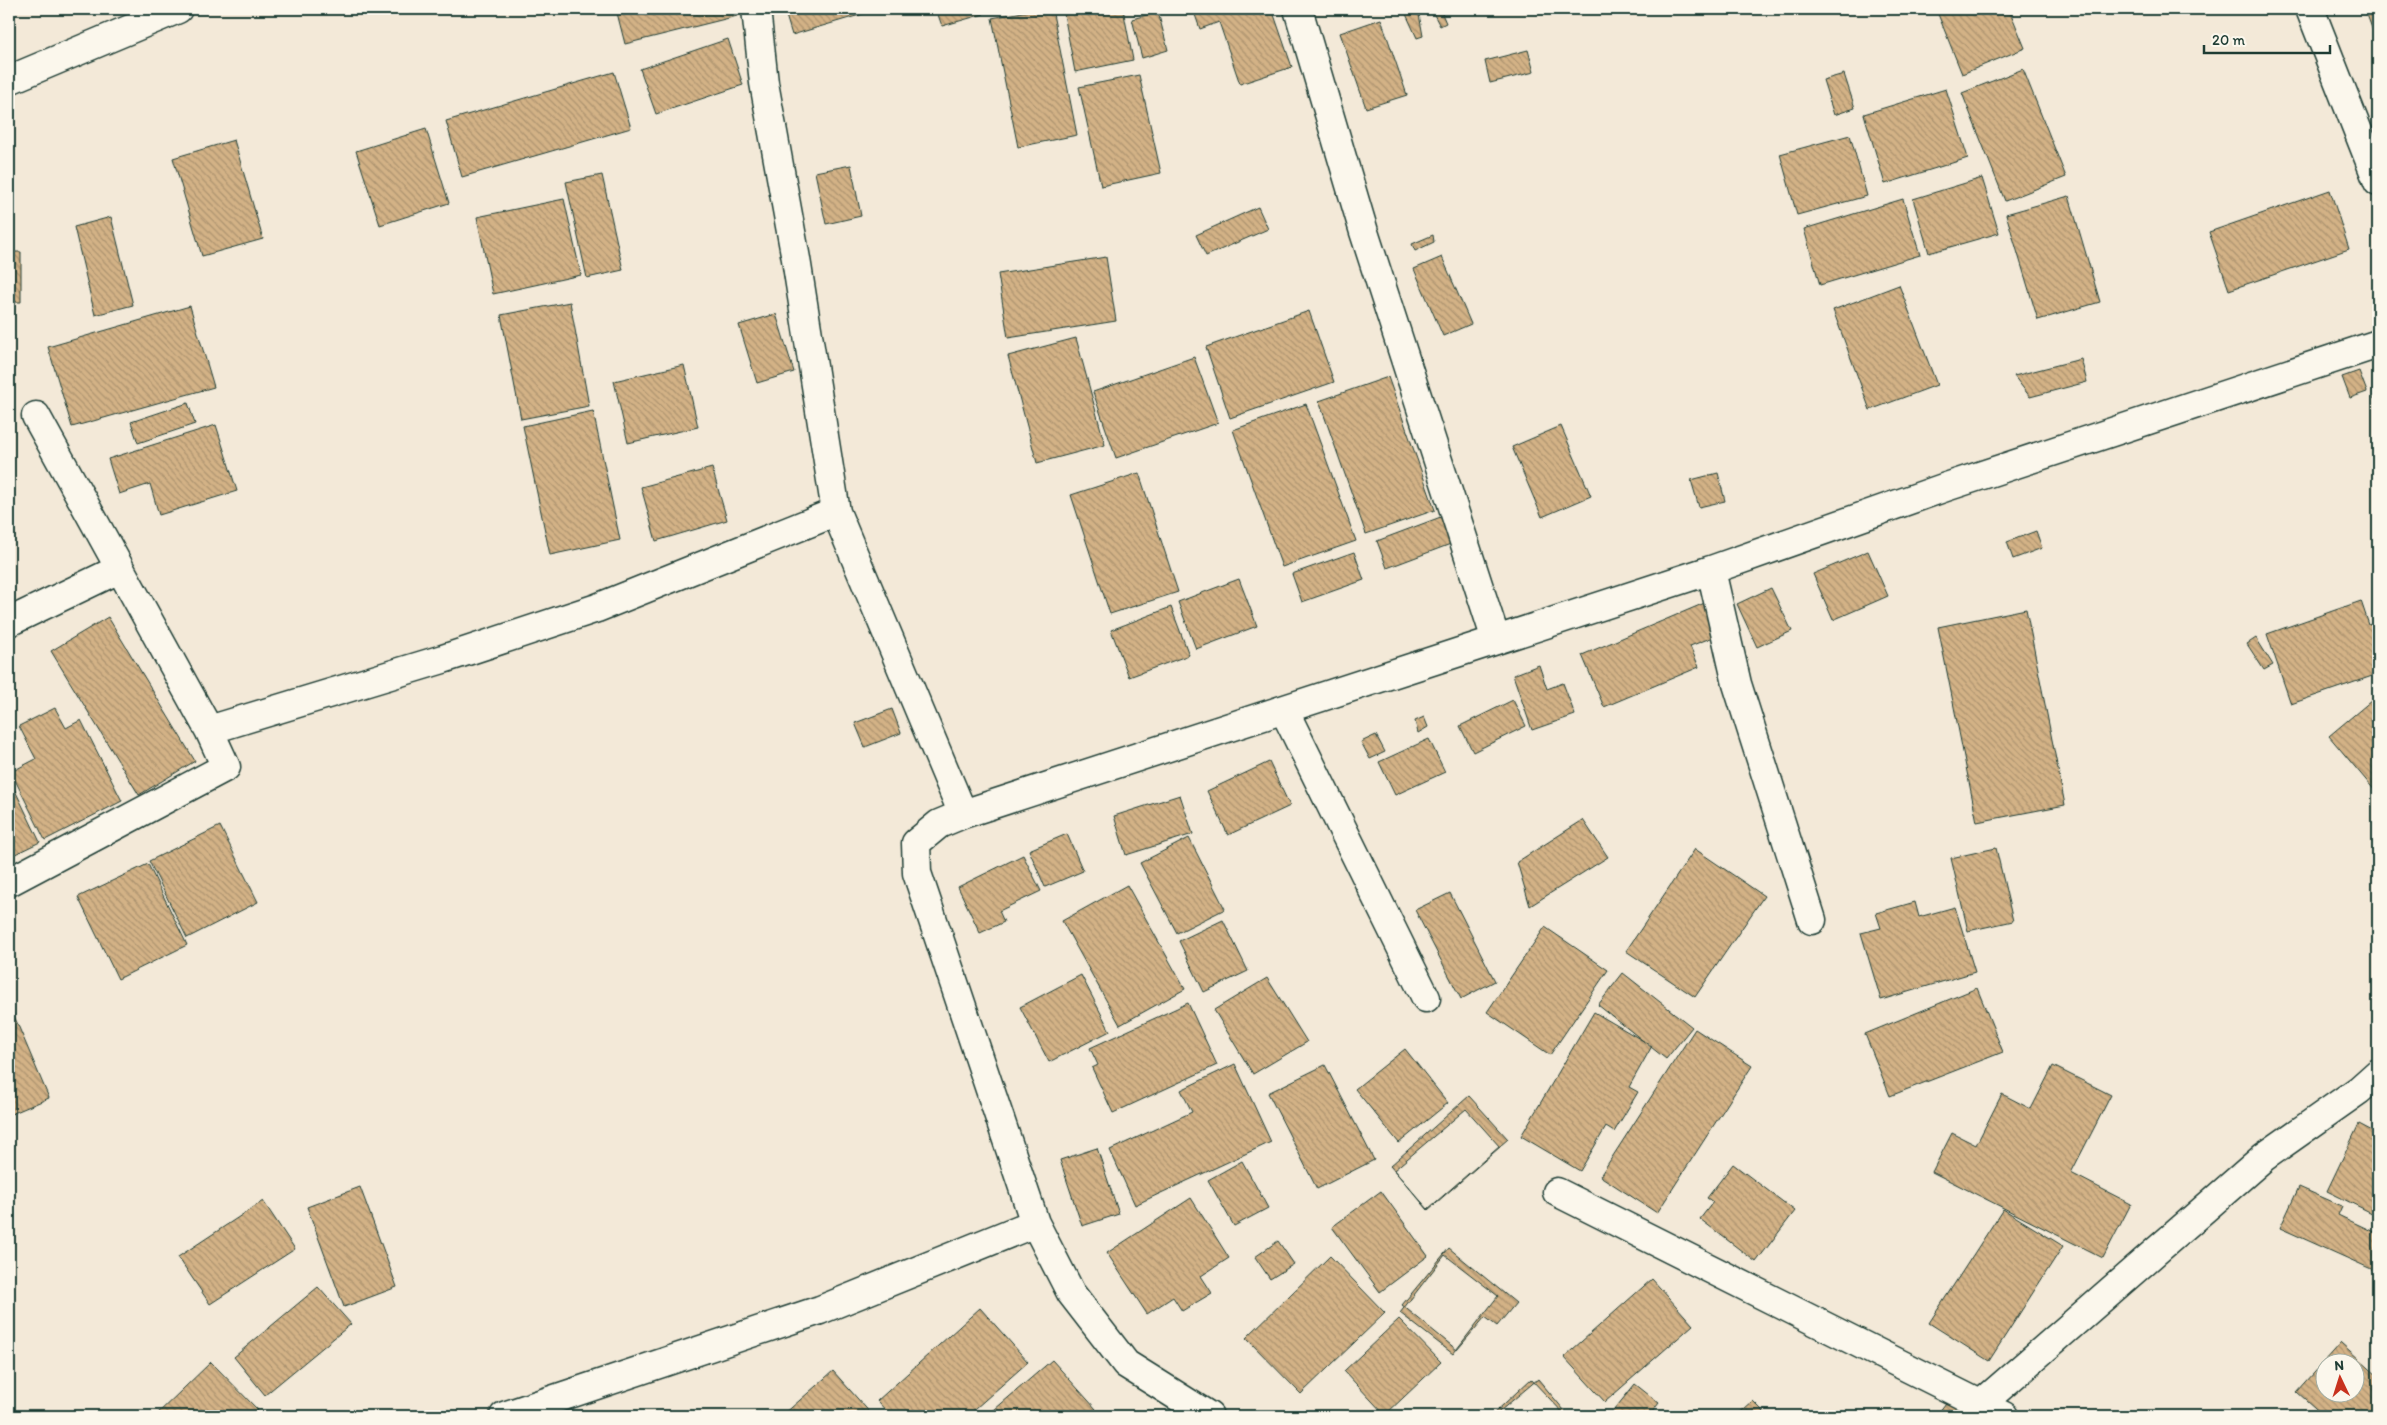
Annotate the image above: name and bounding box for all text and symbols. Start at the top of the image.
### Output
scale bar [2204,22,2331,54]
text: 20 m [2212,31,2246,49]
north arrow [2314,1352,2364,1402]
text: N [2334,1357,2344,1374]

